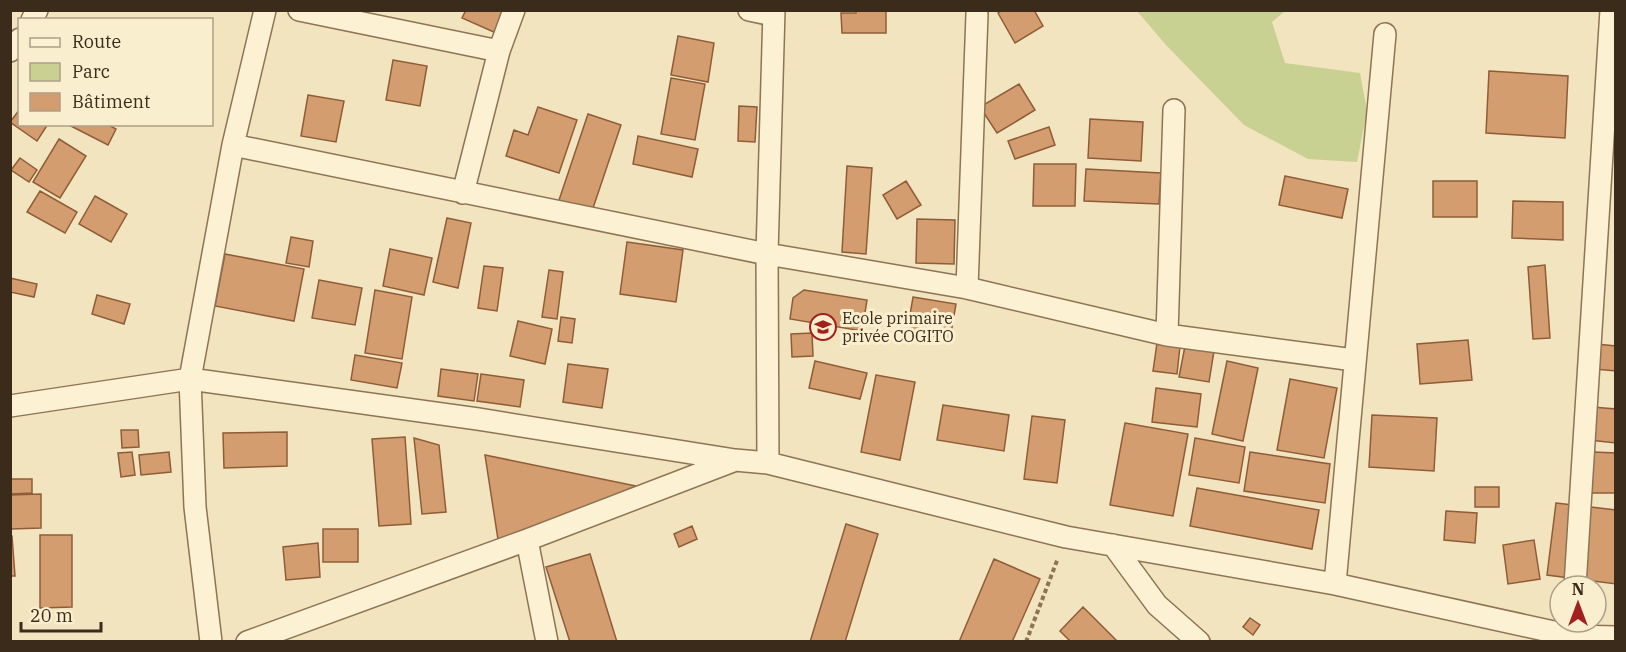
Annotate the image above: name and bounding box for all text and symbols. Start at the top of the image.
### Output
legend [18,18,213,126]
text: Route [72,30,121,53]
text: Parc [72,60,110,83]
text: Bâtiment [72,90,150,113]
place label: Ecole primaire privée COGITO [842,308,954,346]
school or university icon: Ecole primaire privée COGITO [808,312,838,342]
north arrow [1548,574,1608,634]
text: N [1572,579,1584,599]
scale bar [21,595,100,633]
text: 20 m [30,604,73,627]

